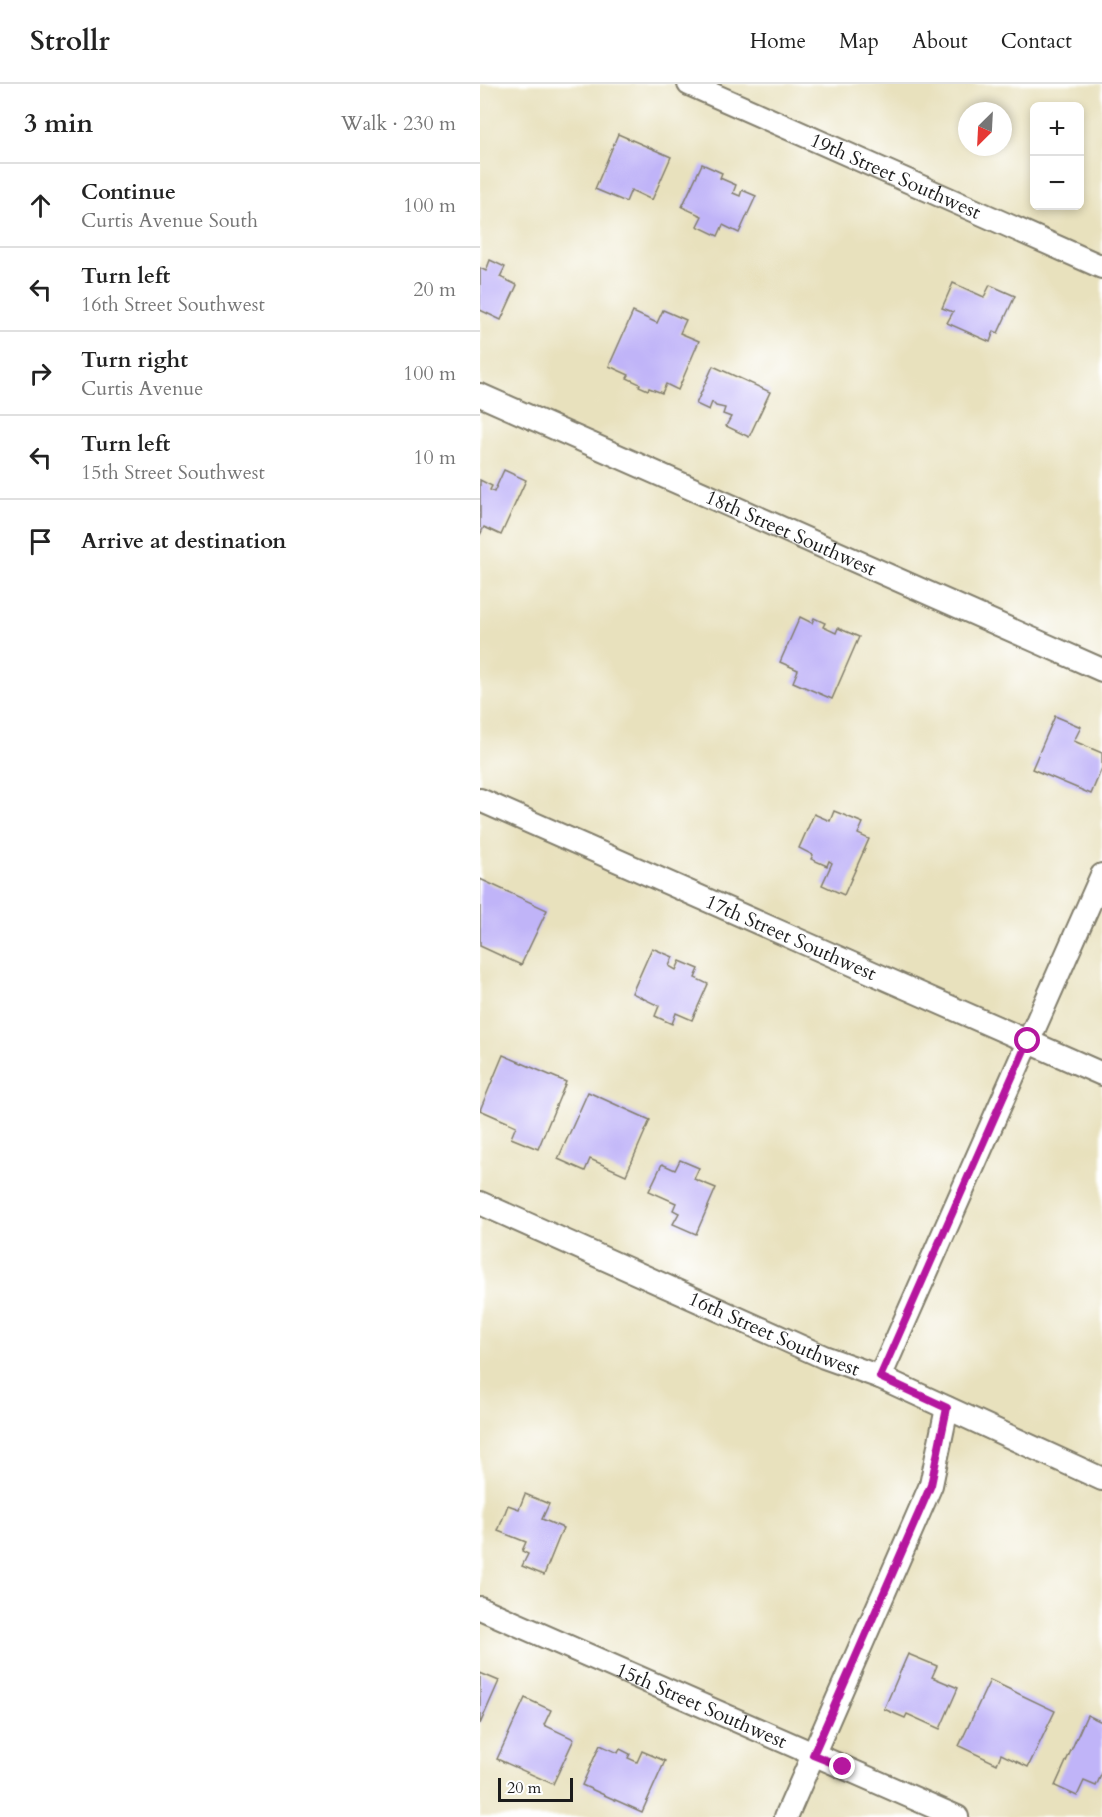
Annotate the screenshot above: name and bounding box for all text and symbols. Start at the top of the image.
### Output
text: Strollr [30,22,110,60]
text: Home [750,27,806,56]
text: Map [839,27,879,56]
text: About [912,27,968,56]
text: Contact [1001,27,1072,56]
north arrow [958,102,1012,156]
map controls [1030,102,1084,210]
button: + [1030,102,1084,156]
text: 3 min [24,106,93,141]
text: Walk · 230 m [341,110,456,137]
street label: 19th Street Southwest [806,126,986,226]
button: − [1030,156,1084,210]
text: Continue [81,177,176,207]
icon: ahead [24,189,57,222]
text: 100 m [403,192,456,219]
text: Curtis Avenue South [81,207,258,234]
text: Turn left [81,261,170,291]
icon: left [24,273,57,306]
text: 20 m [413,276,456,303]
text: 16th Street Southwest [81,291,265,318]
text: Turn right [81,345,188,375]
icon: right [24,357,57,390]
text: 100 m [403,360,456,387]
text: Curtis Avenue [81,375,203,402]
text: Turn left [81,429,170,459]
icon: left [24,441,57,474]
text: 10 m [413,444,456,471]
text: 15th Street Southwest [81,459,265,486]
street label: 18th Street Southwest [701,483,881,583]
icon: arrive [24,525,57,558]
text: Arrive at destination [81,526,286,556]
street label: 17th Street Southwest [701,888,881,987]
route start [1014,1027,1040,1053]
street label: 16th Street Southwest [684,1285,864,1383]
street label: 15th Street Southwest [612,1656,792,1755]
route end [829,1753,855,1779]
scale bar [498,1775,573,1802]
text: 20 m [507,1777,541,1799]

